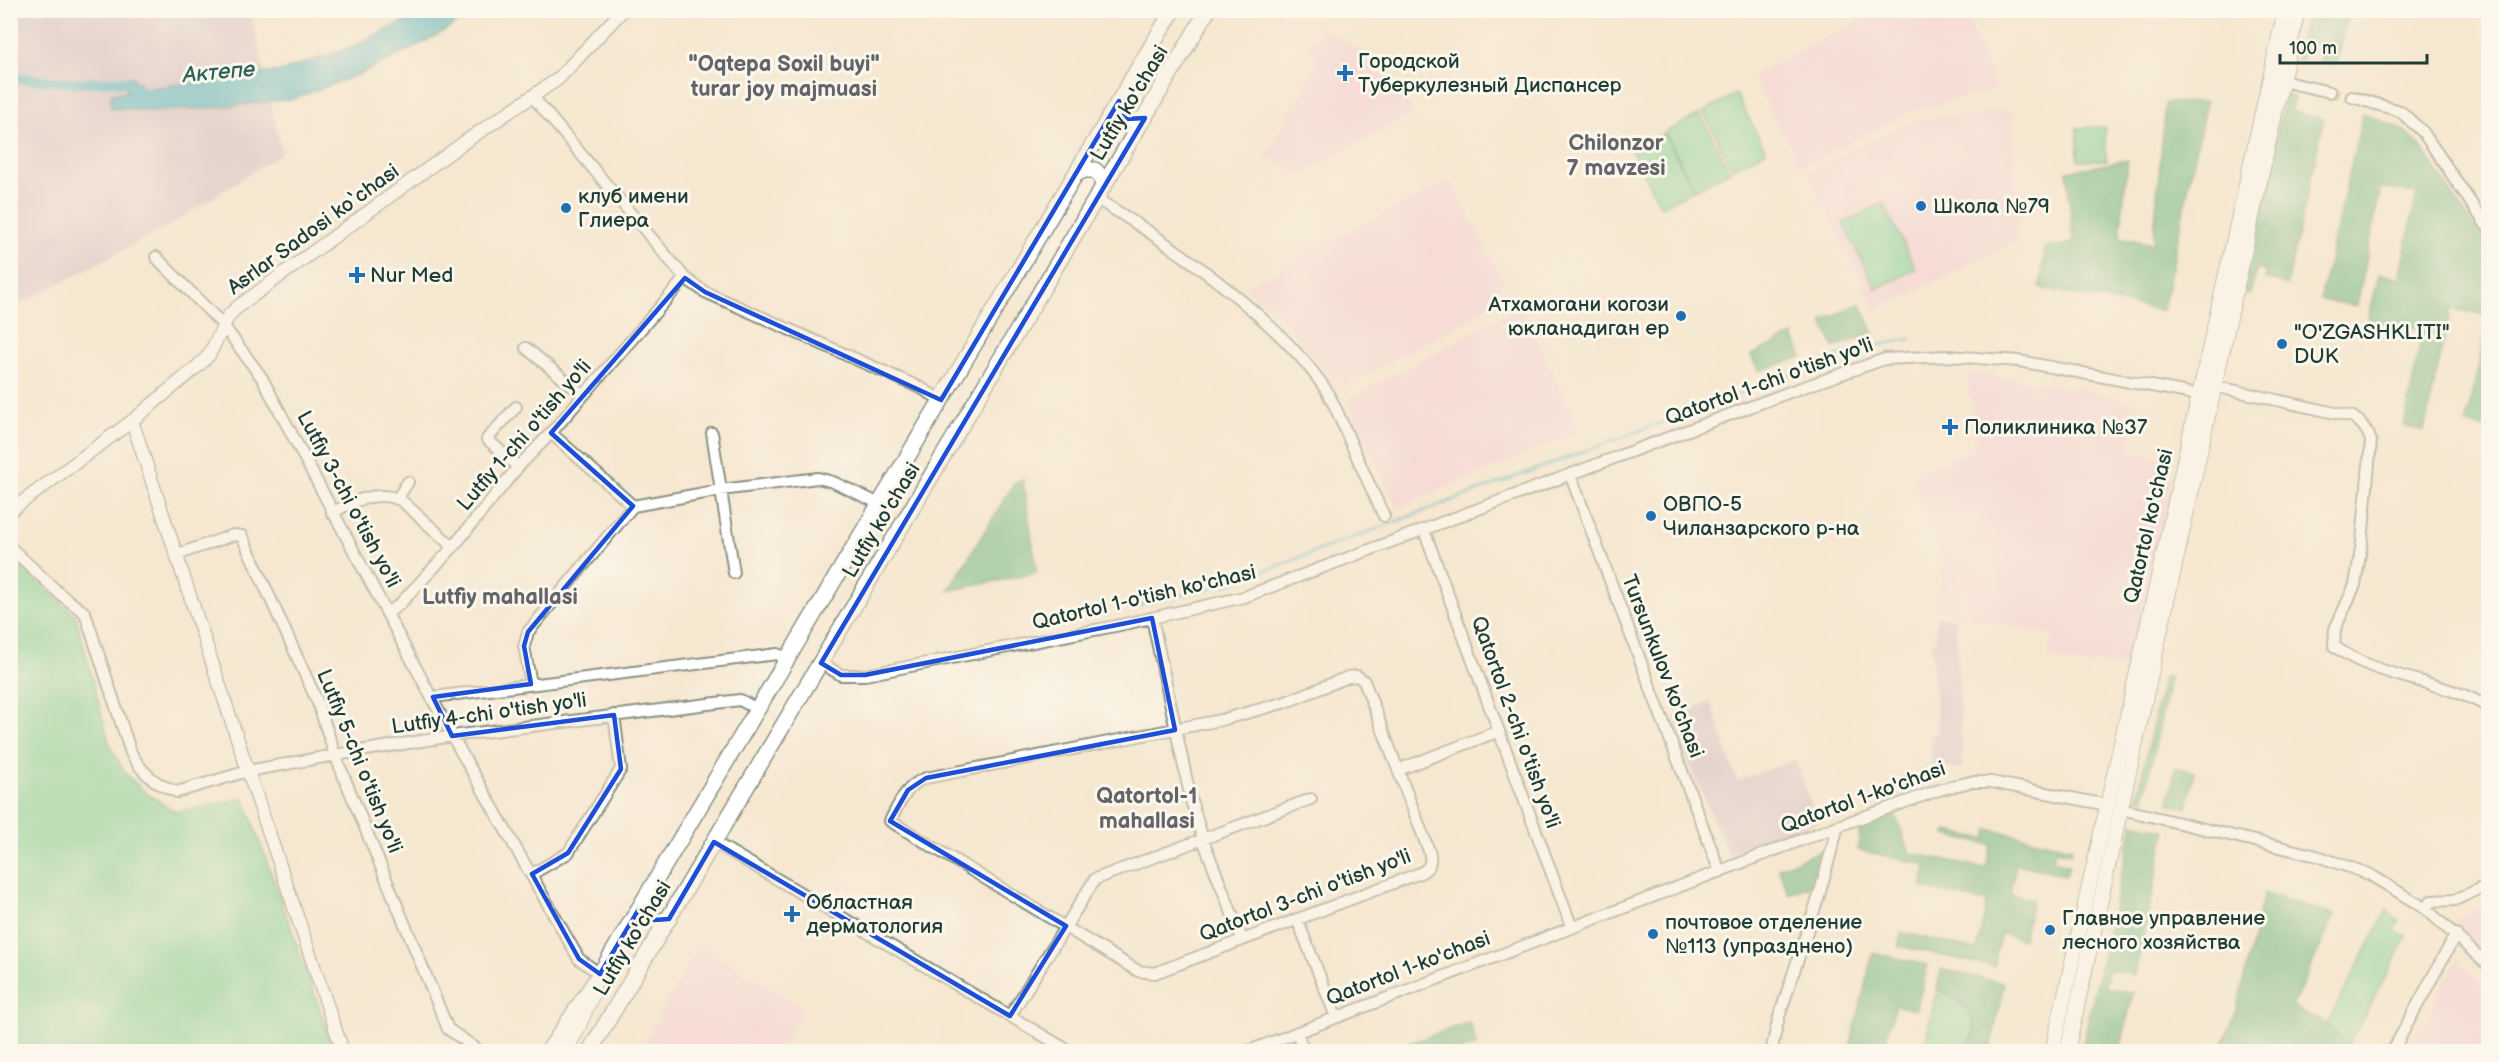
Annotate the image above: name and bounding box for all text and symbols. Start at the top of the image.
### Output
scale bar [2280,27,2427,65]
text: 100 m [2289,38,2337,59]
street label: Lutfiy ko'chasi [1085,41,1174,165]
place label: Городской Туберкулезный Диспансер [1358,49,1622,98]
district label: "Oqtepa Soxil buyi" turar joy majmuasi [688,51,880,103]
water label: Актепе [180,56,257,89]
marker: Городской Туберкулезный Диспансер [1336,64,1354,82]
district label: Chilonzor 7 mavzesi [1566,130,1666,182]
street label: Asrlar Sadosi ko‘chasi [222,159,404,300]
place label: клуб имени Глиера [578,184,689,233]
place label: Школа №79 [1933,194,2050,219]
marker: Школа №79 [1914,199,1928,213]
marker: клуб имени Глиера [559,201,573,215]
place label: Nur Med [370,263,453,288]
marker: Nur Med [348,266,366,284]
place label: Атхамогани когози юкланадиган ер [1488,292,1669,341]
marker: Атхамогани когози юкланадиган ер [1674,309,1688,323]
place label: "O'ZGASHKLITI" DUK [2294,320,2450,369]
street label: Qatortol 1-chi o'tish yo'li [1662,332,1877,431]
marker: "O'ZGASHKLITI" DUK [2275,337,2289,351]
street label: Lutfiy 1-chi o'tish yo'li [452,355,597,516]
street label: Lutfiy 3-chi o'tish yo'li [291,406,406,592]
place label: Поликлиника №37 [1964,415,2148,440]
marker: Поликлиника №37 [1941,418,1959,436]
street label: Qatortol ko'chasi [2119,446,2178,606]
street label: Lutfiy ko'chasi [837,458,926,582]
place label: ОВПО-5 Чиланзарского р-на [1663,492,1860,541]
marker: ОВПО-5 Чиланзарского р-на [1644,509,1658,523]
street label: Qatortol 1-o'tish ko'chasi [1030,560,1258,635]
street label: Tursunkulov ko'chasi [1616,571,1709,761]
district label: Lutfiy mahallasi [422,584,578,611]
street label: Qatortol 2-chi o'tish yo'li [1465,613,1566,832]
street label: Lutfiy 5-chi o'tish yo'li [311,666,408,857]
street label: Lutfiy 4-chi o'tish yo'li [390,687,588,740]
street label: Qatortol 1-ko'chasi [1777,756,1949,839]
district label: Qatortol-1 mahallasi [1096,783,1198,835]
street label: Qatortol 3-chi o'tish yo'li [1196,844,1414,947]
street label: Lutfiy ko'chasi [588,876,677,1000]
place label: Областная дерматология [806,890,943,939]
marker: Областная дерматология [783,905,801,923]
place label: Главное управление лесного хозяйства [2062,906,2265,955]
place label: почтовое отделение №113 (упразднено) [1665,910,1863,959]
marker: Главное управление лесного хозяйства [2043,923,2057,937]
street label: Qatortol 1-ko'chasi [1323,926,1494,1011]
marker: почтовое отделение №113 (упразднено) [1646,927,1660,941]

